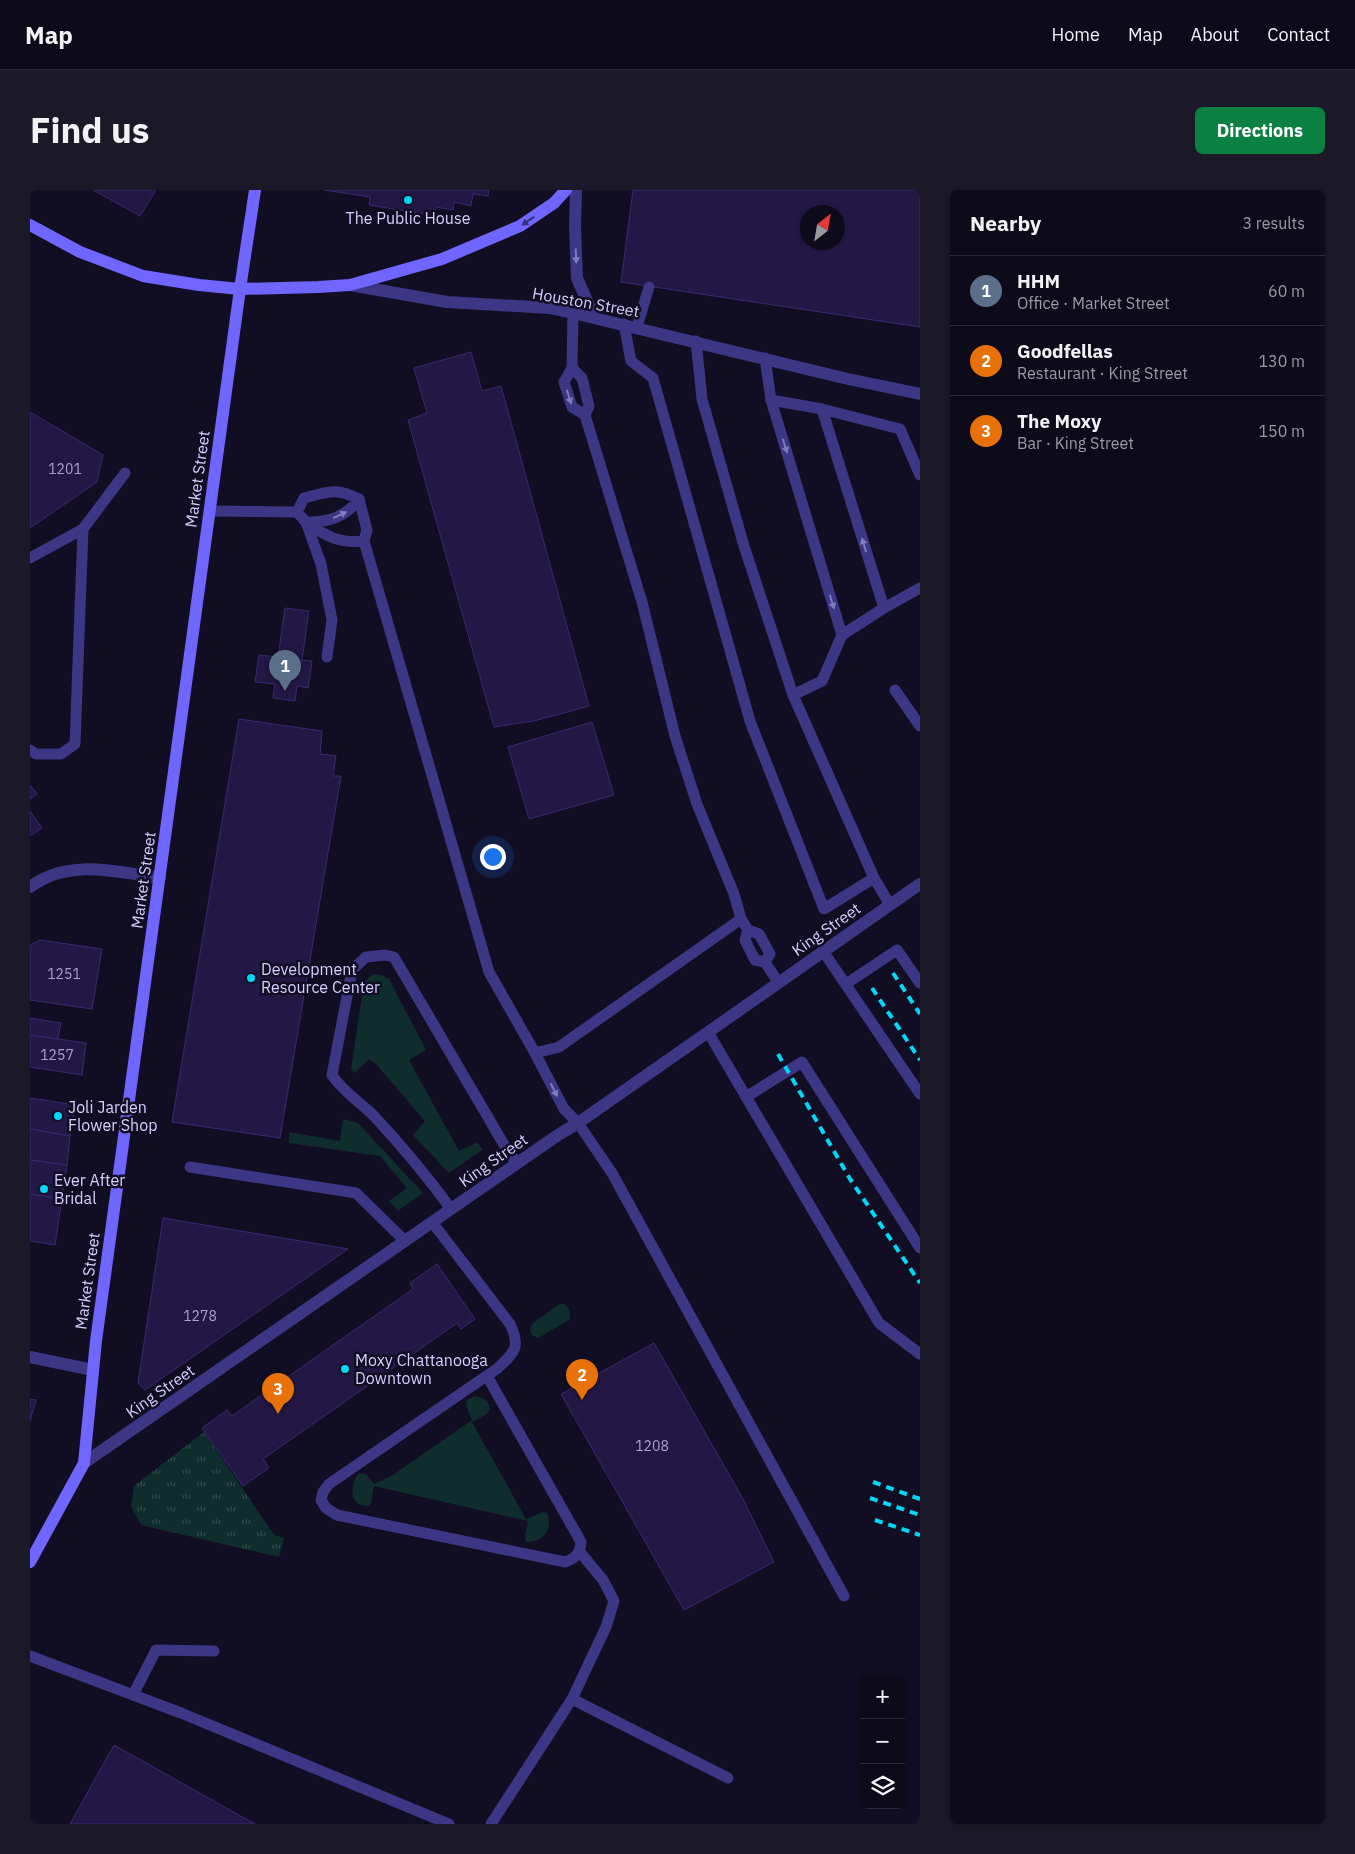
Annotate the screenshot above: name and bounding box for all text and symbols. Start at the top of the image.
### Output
text: Map [25,19,73,51]
text: Home [1052,23,1100,46]
text: Map [1128,23,1163,46]
text: About [1191,23,1239,46]
text: Contact [1267,23,1330,46]
text: Find us [30,107,149,153]
button: Directions [1195,107,1325,154]
marker: The Public House [402,194,414,206]
north arrow [800,205,845,250]
place label: The Public House [346,208,471,228]
text: Nearby [970,209,1041,237]
text: 3 results [1242,213,1305,233]
one-way arrow [522,216,535,226]
one-way arrow [572,248,580,264]
text: HHM [1017,269,1060,293]
text: 1 [981,281,991,301]
text: 60 m [1268,281,1305,301]
street label: Houston Street [531,283,641,321]
text: Office · Market Street [1017,293,1170,313]
text: Goodfellas [1017,339,1113,363]
text: 2 [981,351,991,371]
text: 130 m [1258,351,1305,371]
text: Restaurant · King Street [1017,363,1188,383]
one-way arrow [565,389,573,404]
text: The Moxy [1017,409,1101,433]
text: 3 [981,421,991,441]
text: 150 m [1258,421,1305,441]
street label: Market Street [180,429,214,529]
text: Bar · King Street [1017,433,1134,453]
one-way arrow [782,439,790,454]
house number: 1201 [48,460,82,478]
one-way arrow [333,511,347,519]
one-way arrow [860,537,868,552]
one-way arrow [828,595,836,610]
pin: 1 [269,650,301,691]
street label: Market Street [126,830,160,930]
your location [480,844,506,870]
street label: King Street [788,898,864,960]
place label: Development Resource Center [261,959,380,997]
house number: 1251 [47,965,81,983]
marker: Development Resource Center [245,972,257,984]
house number: 1257 [40,1046,74,1064]
one-way arrow [550,1082,558,1097]
place label: Joli Jarden Flower Shop [68,1097,157,1135]
marker: Joli Jarden Flower Shop [52,1110,64,1122]
street label: King Street [455,1129,531,1191]
place label: Ever After Bridal [54,1170,125,1208]
marker: Ever After Bridal [38,1183,50,1195]
street label: Market Street [70,1231,104,1331]
house number: 1278 [183,1307,217,1325]
place label: Moxy Chattanooga Downtown [355,1350,488,1388]
pin: 2 [566,1359,598,1400]
street label: King Street [122,1360,198,1422]
marker: Moxy Chattanooga Downtown [339,1363,351,1375]
pin: 3 [262,1373,294,1414]
house number: 1208 [635,1437,669,1455]
map controls [860,1674,905,1809]
button: + [860,1674,905,1719]
button: − [860,1719,905,1764]
button: layers [860,1764,905,1809]

